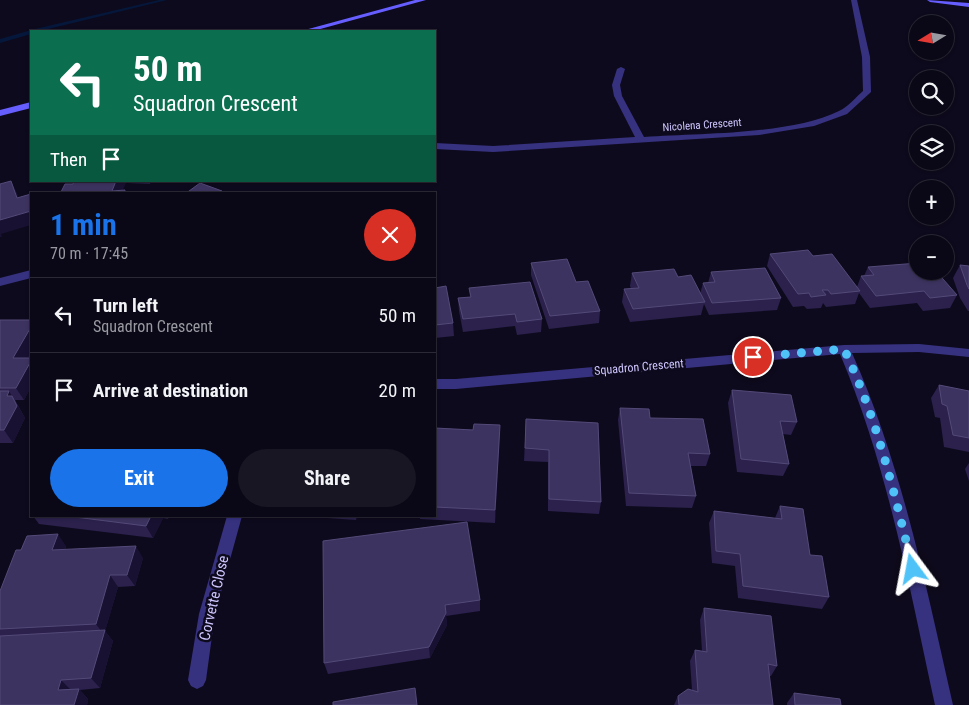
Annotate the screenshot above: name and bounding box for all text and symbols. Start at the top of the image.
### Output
north arrow [909,15,954,60]
map controls [909,15,954,280]
text: 50 m [133,49,202,90]
icon: left [50,50,115,115]
button: search [909,70,954,115]
text: Squadron Crescent [133,91,298,116]
street label: Nicolena Crescent [662,116,742,134]
button: layers [909,125,954,170]
icon: arrive [97,145,125,173]
text: Then [50,148,87,171]
button: + [909,180,954,225]
text: 1 min [50,207,117,242]
button: close [364,209,416,261]
button: − [909,235,954,280]
text: 70 m · 17:45 [50,244,128,263]
text: Turn left [93,294,158,317]
icon: left [50,301,78,329]
text: 50 m [379,304,416,327]
text: Squadron Crescent [93,317,213,336]
pin [732,336,774,378]
icon: arrive [739,343,767,371]
street label: Squadron Crescent [594,356,685,378]
icon: arrive [50,376,78,404]
text: Arrive at destination [93,379,248,402]
text: 20 m [379,379,416,402]
button: Exit [50,449,228,507]
button: Share [238,449,416,507]
position arrow [886,542,938,594]
street label: Corvette Close [195,554,233,642]

